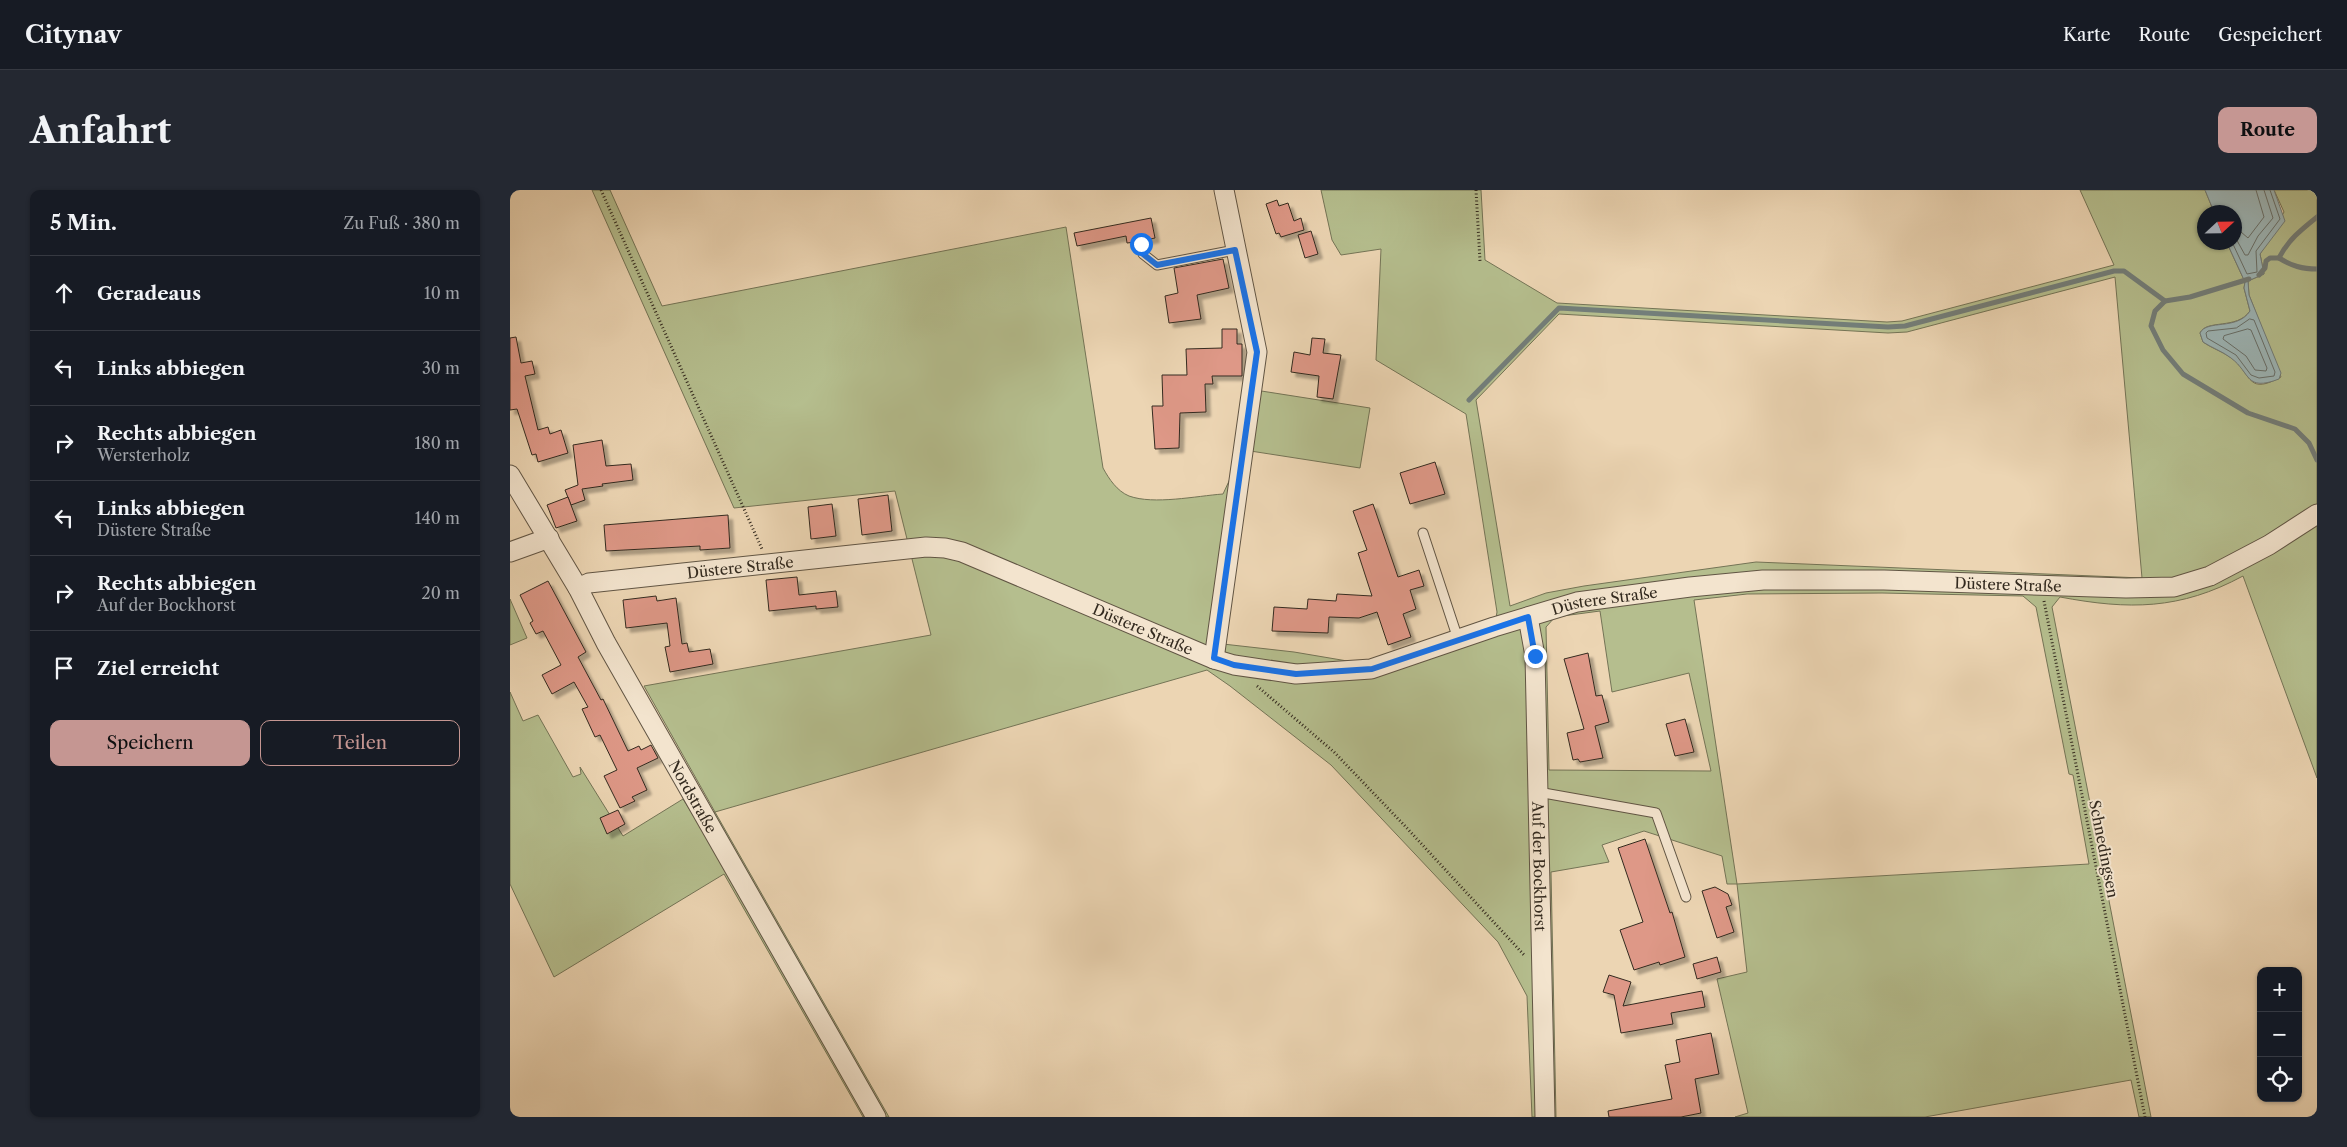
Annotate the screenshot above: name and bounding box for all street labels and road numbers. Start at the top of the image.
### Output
street label: Düstere Straße [686,552,794,582]
street label: Düstere Straße [1954,573,2062,595]
street label: Düstere Straße [1549,582,1659,619]
street label: Düstere Straße [1090,599,1196,658]
street label: Nordstraße [665,756,722,836]
street label: Schnedingsen [2085,798,2123,900]
street label: Auf der Bockhorst [1529,800,1550,932]

